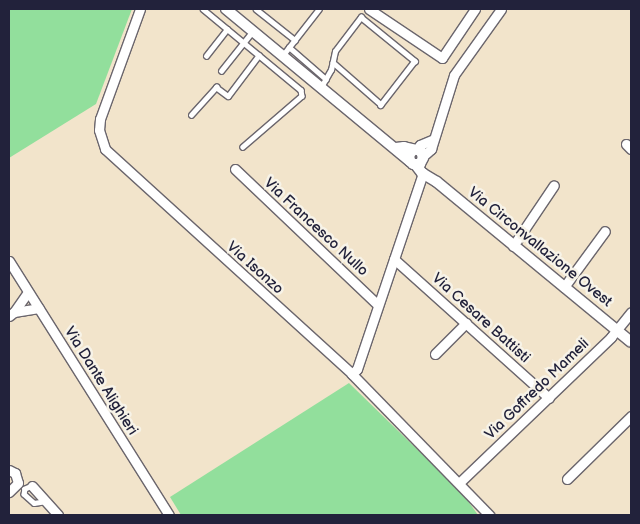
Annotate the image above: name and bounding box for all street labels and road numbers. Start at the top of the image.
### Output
street label: Via Francesco Nullo [260,174,372,280]
street label: Via Circonvallazione Ovest [464,183,616,311]
street label: Via Isonzo [223,238,287,298]
street label: Via Cesare Battisti [428,269,534,367]
street label: Via Dante Alighieri [60,323,142,439]
street label: Via Goffredo Mameli [481,335,593,443]

